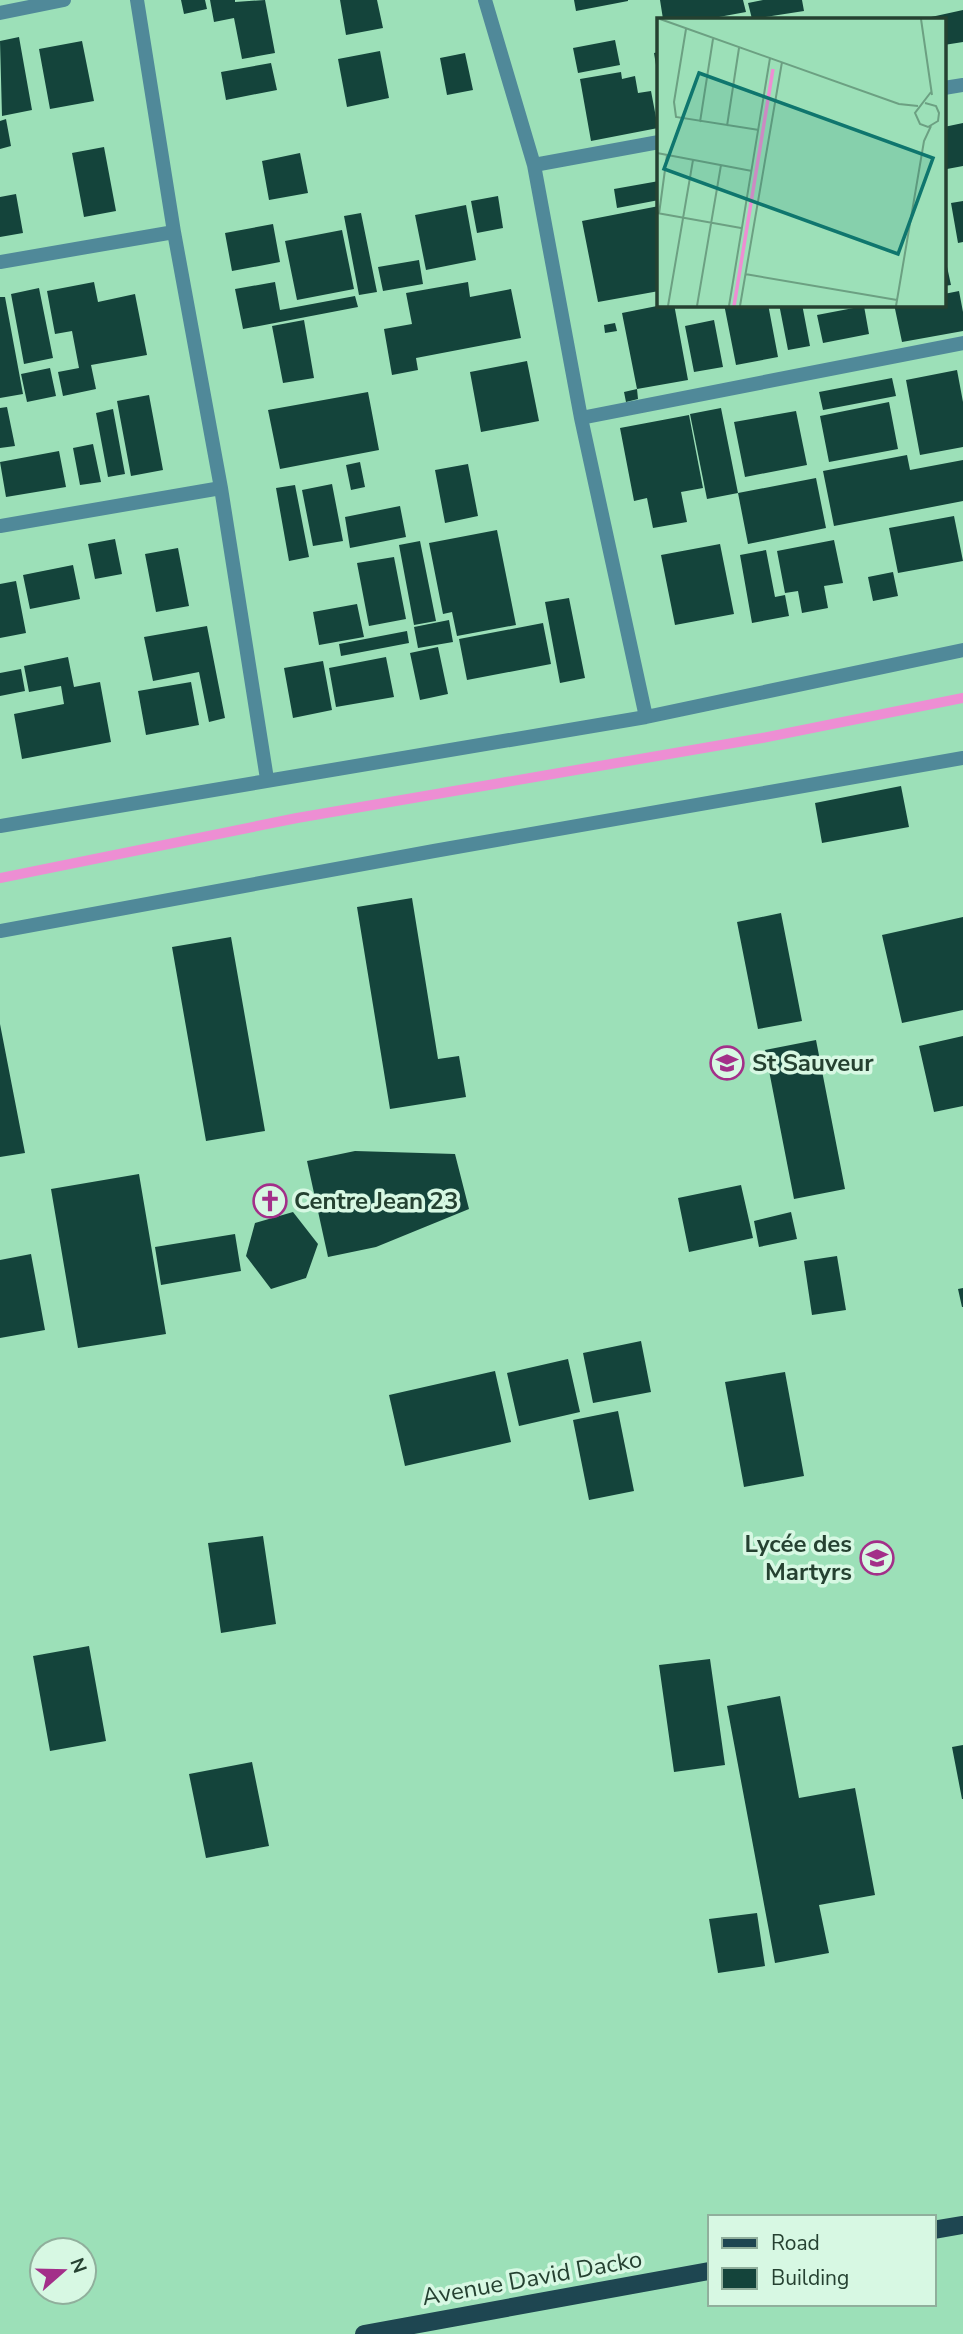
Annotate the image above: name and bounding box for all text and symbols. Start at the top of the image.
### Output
inset map [657,18,946,306]
school or university icon: St Sauveur [708,1044,746,1082]
place label: St Sauveur [752,1047,874,1079]
church icon: Centre Jean 23 [251,1182,289,1220]
place label: Centre Jean 23 [294,1185,458,1217]
place label: Lycée des Martyrs [745,1528,852,1588]
school or university icon: Lycée des Martyrs [858,1539,896,1577]
legend [708,2215,935,2306]
text: Road [771,2229,820,2257]
north arrow [28,2236,98,2306]
street label: Avenue David Dacko [419,2243,645,2313]
text: N [63,2254,93,2277]
text: Building [771,2264,849,2292]

